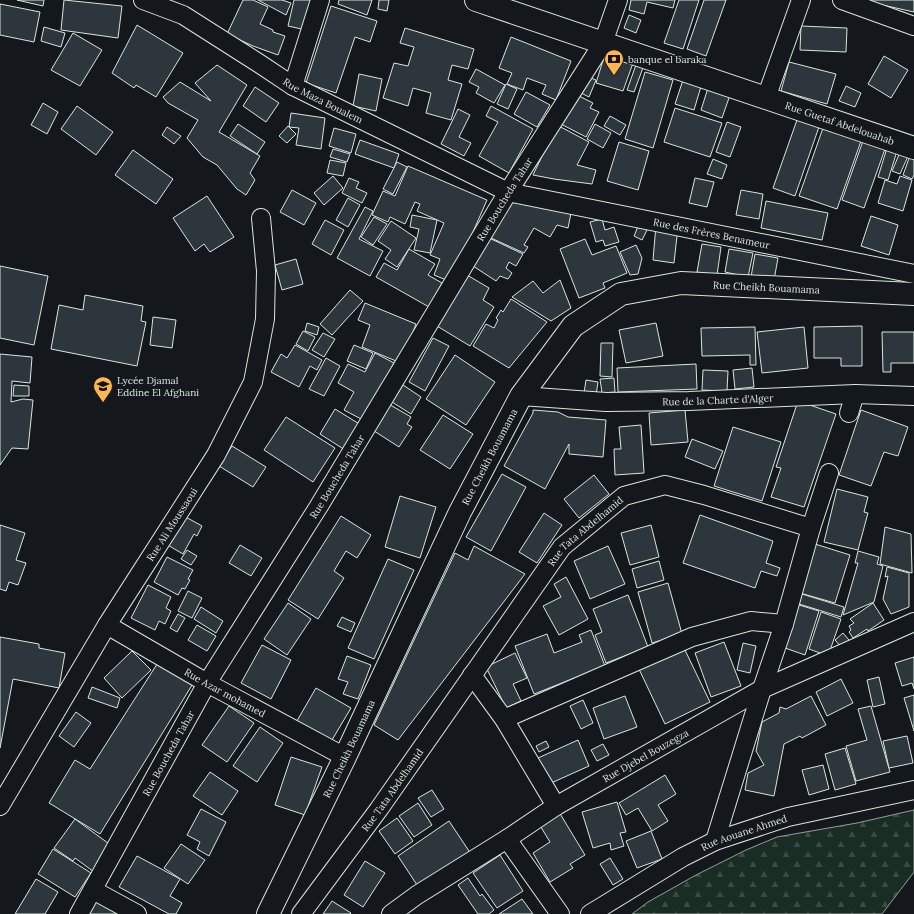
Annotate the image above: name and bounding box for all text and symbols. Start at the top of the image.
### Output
bank icon: banque el baraka [603,48,625,76]
place label: banque el baraka [628,53,707,66]
street label: Rue Maza Boualem [280,75,365,126]
street label: Rue Guetaf Abdelouahab [783,99,896,148]
street label: Rue Boucheda Tahar [474,155,536,244]
street label: Rue des Frères Benameur [652,215,772,252]
street label: Rue Cheikh Bouamama [713,279,820,297]
place label: Lycée Djamal Eddine El Afghani [117,374,199,399]
school or university icon: Lycée Djamal Eddine El Afghani [92,375,114,403]
street label: Rue de la Charte d'Alger [662,391,774,408]
street label: Rue Cheikh Bouamama [459,407,520,507]
street label: Rue Boucheda Tahar [307,432,368,521]
street label: Rue Ali Moussaoui [144,485,201,564]
street label: Rue Tata Abdelhamid [545,494,626,569]
street label: Rue Azar mohamed [182,665,268,720]
street label: Rue Cheikh Bouamama [320,698,378,800]
street label: Rue Boucheda Tahar [140,708,198,798]
street label: Rue Djebel Bouzegza [600,726,691,785]
street label: Rue Tata Abdelhamid [359,746,426,834]
street label: Rue Aouane Ahmed [699,812,789,854]

